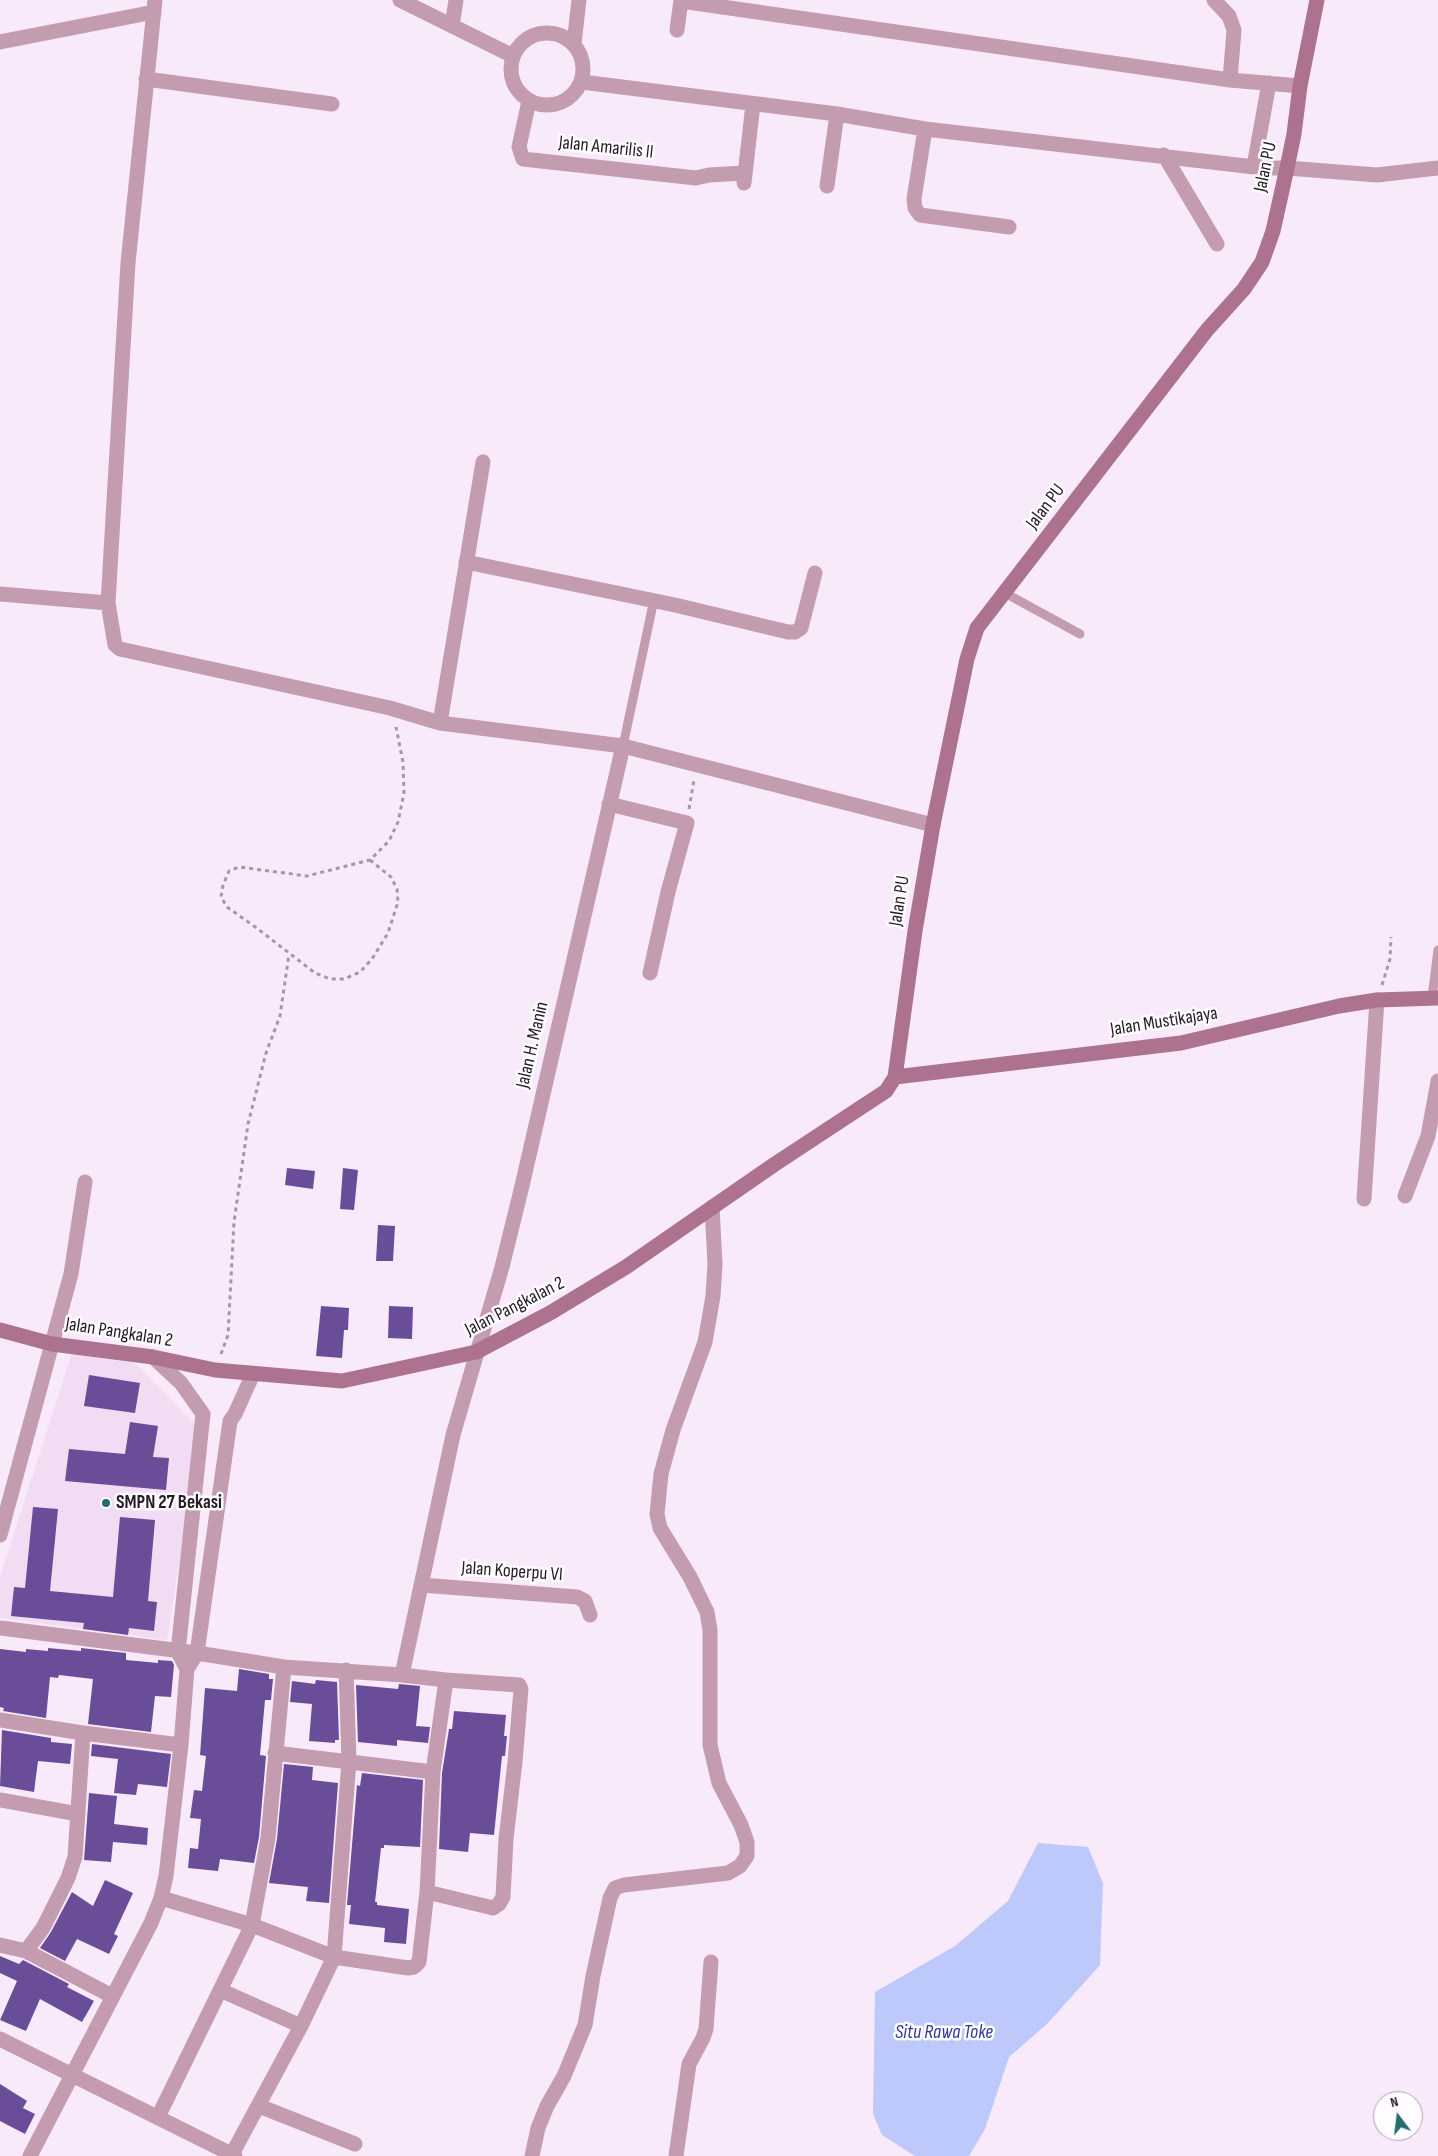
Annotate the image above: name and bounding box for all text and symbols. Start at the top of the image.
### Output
street label: Jalan Amarilis II [557,132,655,164]
street label: Jalan PU [1250,140,1282,194]
street label: Jalan PU [1022,480,1070,534]
street label: Jalan PU [885,874,915,928]
street label: Jalan H. Manin [512,1000,554,1090]
street label: Jalan Mustikajaya [1109,1002,1219,1042]
street label: Jalan Pangkalan 2 [462,1272,568,1342]
street label: Jalan Pangkalan 2 [64,1313,174,1353]
place label: SMPN 27 Bekasi [116,1492,222,1514]
marker: SMPN 27 Bekasi [100,1497,112,1509]
street label: Jalan Koperpu VI [461,1557,563,1587]
water label: Situ Rawa Toke [895,2021,993,2045]
north arrow [1373,2091,1423,2141]
text: N [1388,2093,1400,2111]

